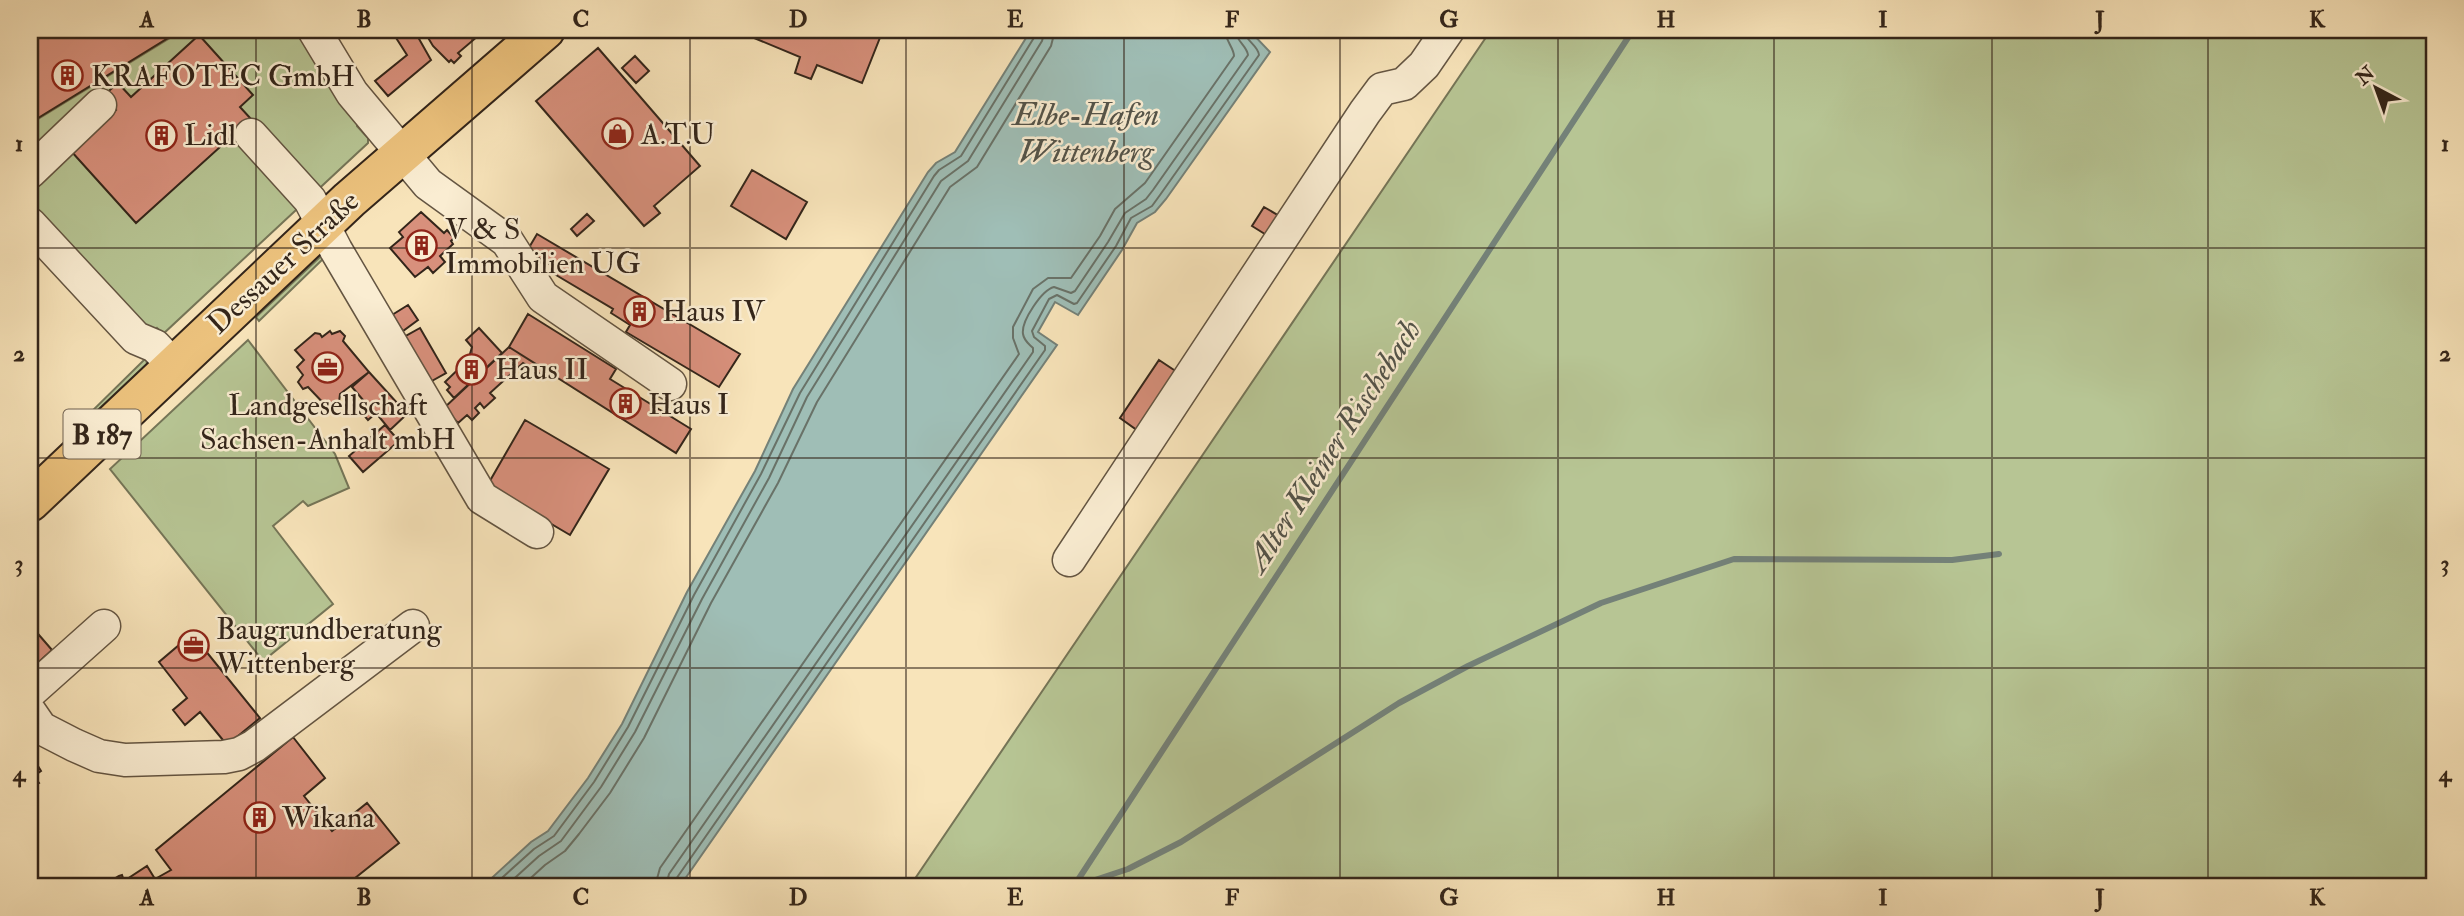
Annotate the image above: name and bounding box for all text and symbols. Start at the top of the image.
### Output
text: A [139,5,155,34]
text: B [356,5,372,34]
text: C [573,5,589,34]
text: D [789,5,807,34]
text: E [1007,5,1024,34]
text: F [1225,5,1240,34]
text: G [1439,5,1459,34]
text: H [1657,5,1676,34]
text: I [1878,5,1888,34]
text: J [2094,5,2105,35]
text: K [2309,5,2326,34]
north arrow [2342,52,2412,122]
place label: KRAFOTEC GmbH [91,58,355,95]
building icon: KRAFOTEC GmbH [51,59,85,93]
text: N [2350,61,2381,91]
water label: Elbe-Hafen Wittenberg [1011,95,1159,172]
place label: A.T.U [640,116,715,153]
place label: Lidl [184,117,236,154]
shop icon: A.T.U [601,117,635,151]
building icon: Lidl [144,118,178,152]
text: 1 [15,129,23,158]
text: 1 [2441,129,2449,158]
street label: Dessauer Straße [200,183,367,342]
place label: V & S Immobilien UG [445,211,641,282]
building icon: V & S Immobilien UG [405,229,439,263]
place label: Haus IV [662,293,766,330]
building icon: Haus IV [622,294,656,328]
water label: Alter Kleiner Rischebach [1236,312,1430,582]
text: 2 [13,339,25,368]
text: 2 [2439,339,2451,368]
office icon: Landgesellschaft Sachsen-Anhalt mbH [311,350,345,384]
place label: Haus II [495,351,588,388]
building icon: Haus II [455,352,489,386]
place label: Haus I [648,386,729,423]
place label: Landgesellschaft Sachsen-Anhalt mbH [200,387,456,458]
building icon: Haus I [608,387,642,421]
road number: B 187 [64,410,140,458]
text: 3 [15,549,23,578]
text: 3 [2441,549,2449,578]
place label: Baugrundberatung Wittenberg [215,611,443,682]
office icon: Baugrundberatung Wittenberg [176,629,210,663]
text: 4 [12,759,27,788]
text: 4 [2438,759,2453,788]
place label: Wikana [281,799,375,836]
building icon: Wikana [242,800,276,834]
text: A [139,883,155,912]
text: B [356,883,372,912]
text: C [573,883,589,912]
text: D [789,883,807,912]
text: E [1007,883,1024,912]
text: F [1225,883,1240,912]
text: G [1439,883,1459,912]
text: H [1657,883,1676,912]
text: I [1878,883,1888,912]
text: J [2094,883,2105,913]
text: K [2309,883,2326,912]

